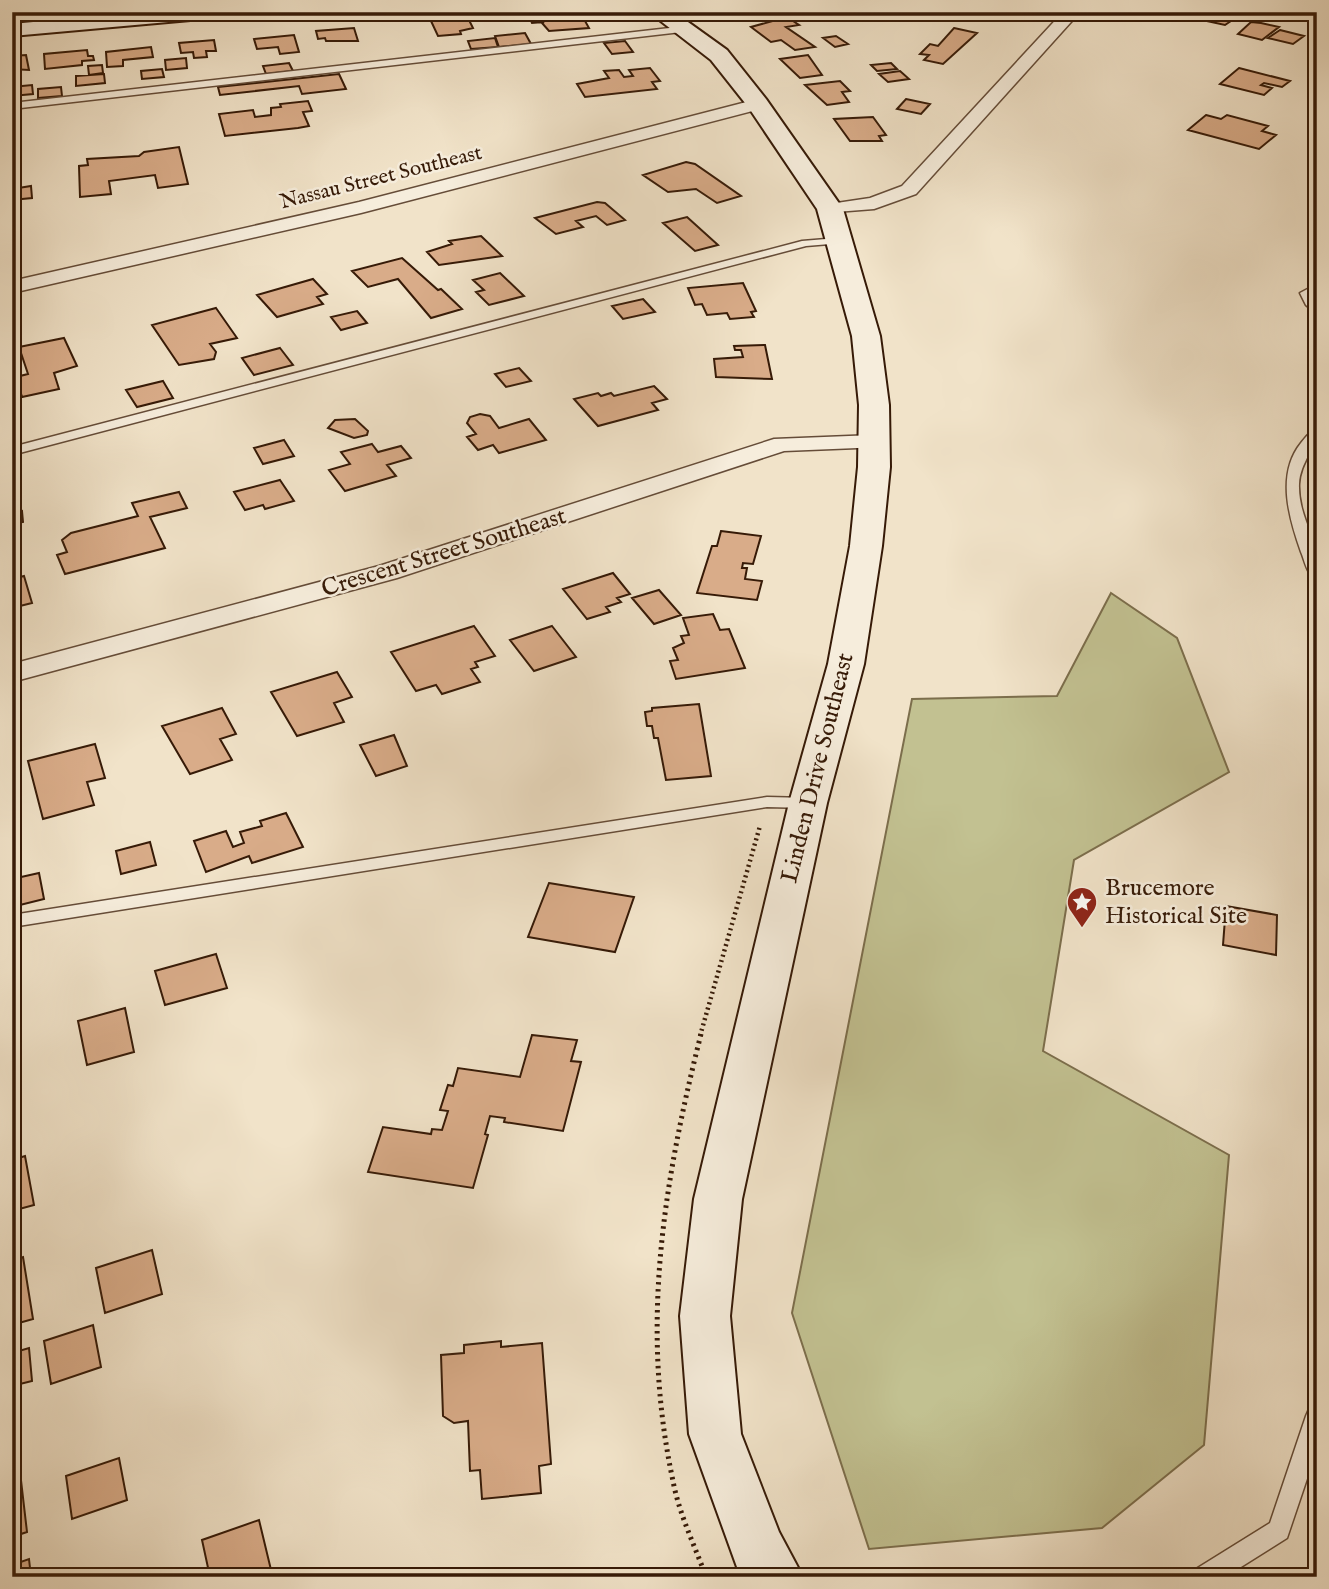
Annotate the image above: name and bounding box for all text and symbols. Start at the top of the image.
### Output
street label: Nassau Street Southeast [277,140,485,216]
street label: Crescent Street Southeast [318,501,570,605]
street label: Linden Drive Southeast [774,650,862,886]
place label: Brucemore Historical Site [1105,873,1247,932]
place icon: Brucemore Historical Site [1065,885,1099,929]

